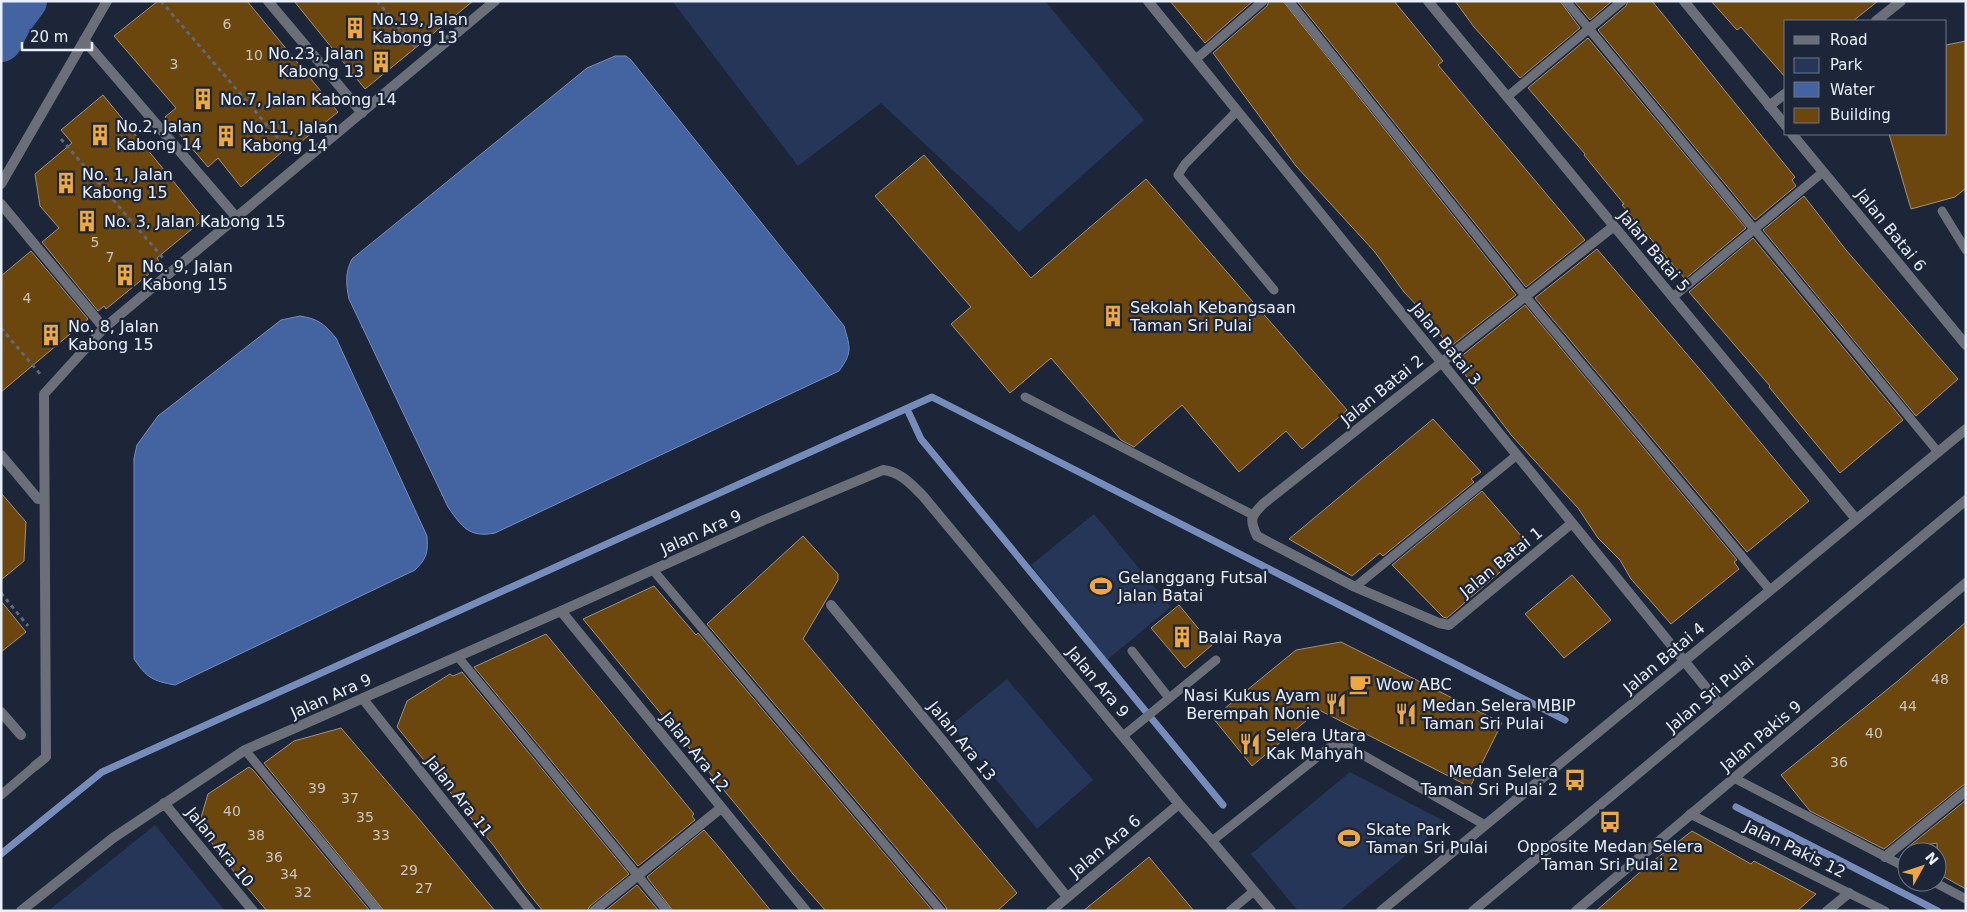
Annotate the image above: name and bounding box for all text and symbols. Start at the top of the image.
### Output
place label: No.19, Jalan Kabong 13 [372,10,468,47]
building icon: No.19, Jalan Kabong 13 [342,15,368,41]
house number: 6 [223,16,232,32]
scale bar [22,20,92,52]
legend [1784,20,1947,135]
text: 20 m [30,28,68,46]
text: Road [1830,31,1868,49]
place label: No.23, Jalan Kabong 13 [268,44,364,81]
house number: 10 [245,47,263,63]
building icon: No.23, Jalan Kabong 13 [368,49,394,75]
house number: 3 [170,56,178,72]
text: Park [1830,56,1863,74]
text: Water [1830,81,1875,99]
building icon: No.7, Jalan Kabong 14 [190,86,216,112]
place label: No.7, Jalan Kabong 14 [220,90,397,109]
text: Building [1830,106,1891,124]
place label: No.2, Jalan Kabong 14 [116,117,202,154]
place label: No.11, Jalan Kabong 14 [242,118,338,155]
building icon: No.2, Jalan Kabong 14 [87,122,113,148]
building icon: No.11, Jalan Kabong 14 [213,123,239,149]
place label: No. 1, Jalan Kabong 15 [82,165,173,202]
building icon: No. 1, Jalan Kabong 15 [53,170,79,196]
street label: Jalan Batai 6 [1851,184,1930,275]
street label: Jalan Batai 5 [1614,206,1694,296]
building icon: No. 3, Jalan Kabong 15 [74,208,100,234]
place label: No. 3, Jalan Kabong 15 [104,212,286,231]
house number: 5 [91,234,99,250]
house number: 7 [106,249,114,265]
place label: No. 9, Jalan Kabong 15 [142,257,233,294]
building icon: No. 9, Jalan Kabong 15 [112,262,138,288]
house number: 4 [23,290,32,306]
place label: Sekolah Kebangsaan Taman Sri Pulai [1129,298,1296,335]
street label: Jalan Batai 3 [1406,298,1485,389]
building icon: Sekolah Kebangsaan Taman Sri Pulai [1100,303,1126,329]
place label: No. 8, Jalan Kabong 15 [68,317,159,354]
building icon: No. 8, Jalan Kabong 15 [38,322,64,348]
street label: Jalan Batai 2 [1336,351,1427,430]
street label: Jalan Ara 9 [657,506,744,559]
street label: Jalan Batai 1 [1455,523,1546,602]
place label: Gelanggang Futsal Jalan Batai [1117,568,1267,605]
sports icon: Gelanggang Futsal Jalan Batai [1088,573,1114,599]
street label: Jalan Batai 4 [1619,618,1709,698]
building icon: Balai Raya [1169,624,1195,650]
place label: Balai Raya [1198,628,1282,647]
street label: Jalan Ara 9 [1062,642,1133,721]
street label: Jalan Sri Pulai [1662,652,1758,737]
street label: Jalan Ara 9 [287,670,374,723]
cafe icon: Wow ABC [1347,671,1373,697]
house number: 48 [1931,671,1949,687]
place label: Wow ABC [1376,675,1452,694]
place label: Nasi Kukus Ayam Berempah Nonie [1183,686,1320,723]
restaurant icon: Nasi Kukus Ayam Berempah Nonie [1323,691,1349,717]
place label: Medan Selera MBIP Taman Sri Pulai [1421,696,1576,733]
street label: Jalan Ara 13 [924,697,1000,785]
street label: Jalan Pakis 9 [1716,697,1805,776]
house number: 44 [1899,698,1917,714]
restaurant icon: Medan Selera MBIP Taman Sri Pulai [1393,701,1419,727]
street label: Jalan Ara 12 [657,708,733,796]
house number: 40 [1865,725,1883,741]
place label: Selera Utara Kak Mahyah [1266,726,1366,763]
restaurant icon: Selera Utara Kak Mahyah [1237,731,1263,757]
street label: Jalan Ara 11 [421,751,496,840]
house number: 36 [1830,754,1848,770]
place label: Medan Selera Taman Sri Pulai 2 [1420,762,1558,799]
bus stop icon: Medan Selera Taman Sri Pulai 2 [1562,767,1588,793]
house number: 39 [308,780,326,796]
house number: 37 [341,790,359,806]
street label: Jalan Ara 10 [182,803,258,891]
house number: 40 [223,803,241,819]
house number: 35 [356,809,374,825]
bus stop icon: Opposite Medan Selera Taman Sri Pulai 2 [1597,809,1623,835]
street label: Jalan Ara 6 [1065,811,1144,882]
street label: Jalan Pakis 12 [1740,816,1849,882]
place label: Skate Park Taman Sri Pulai [1365,820,1488,857]
sports icon: Skate Park Taman Sri Pulai [1336,825,1362,851]
house number: 38 [247,827,265,843]
house number: 33 [372,827,390,843]
place label: Opposite Medan Selera Taman Sri Pulai 2 [1517,837,1703,874]
north arrow [1897,842,1947,892]
house number: 36 [265,849,283,865]
text: N [1922,849,1942,868]
house number: 29 [400,862,418,878]
house number: 34 [280,866,298,882]
house number: 27 [415,880,433,896]
house number: 32 [294,884,312,900]

